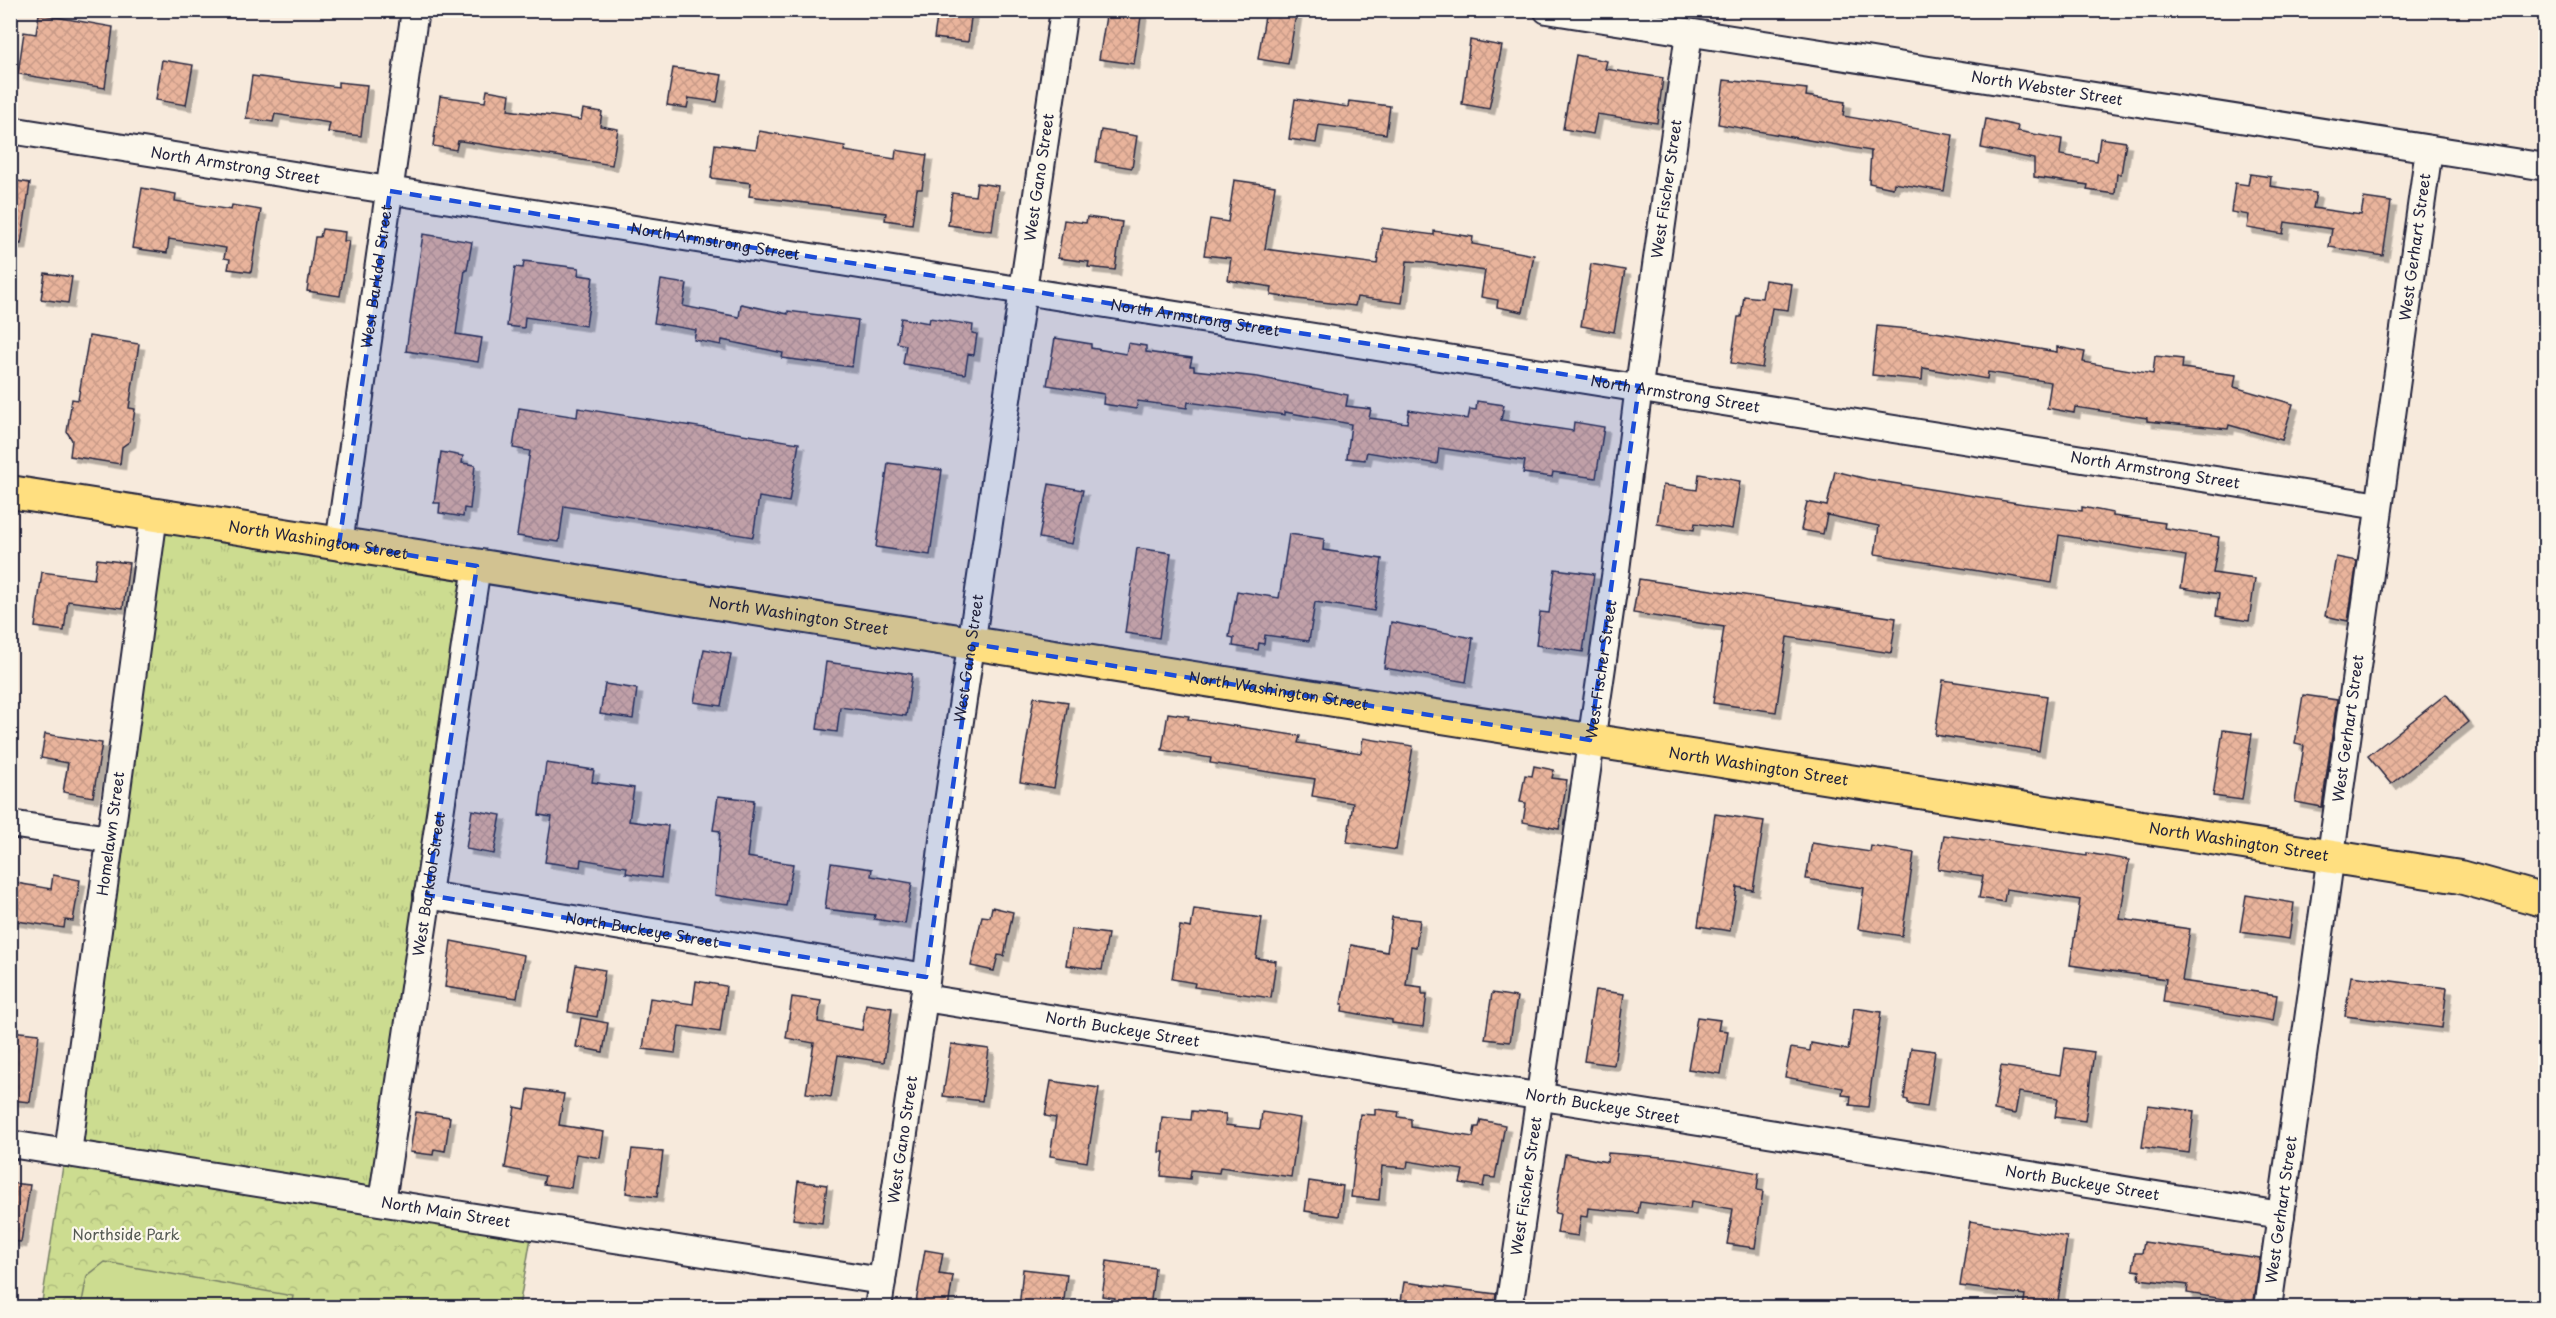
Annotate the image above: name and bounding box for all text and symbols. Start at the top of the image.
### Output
street label: North Webster Street [1970,64,2125,110]
street label: West Gano Street [1017,112,1059,243]
street label: West Fischer Street [1644,118,1687,260]
street label: North Armstrong Street [149,139,322,189]
street label: West Gerhart Street [2392,172,2435,322]
street label: West Barkdol Street [354,203,397,350]
street label: North Armstrong Street [629,216,802,265]
street label: North Armstrong Street [1109,292,1282,341]
street label: North Armstrong Street [1589,368,1762,418]
street label: North Armstrong Street [2069,444,2242,494]
street label: North Washington Street [227,514,410,564]
street label: North Washington Street [707,589,890,640]
street label: West Gano Street [947,593,988,724]
street label: West Fischer Street [1579,598,1622,740]
street label: West Gerhart Street [2325,653,2369,804]
street label: North Washington Street [1187,664,1370,715]
street label: North Washington Street [1667,740,1850,791]
street label: Homelawn Street [90,770,129,897]
street label: West Barkdol Street [406,811,450,958]
street label: North Washington Street [2147,815,2330,866]
street label: North Buckeye Street [564,905,721,953]
street label: North Buckeye Street [1044,1005,1201,1052]
street label: West Gano Street [881,1074,922,1205]
street label: North Buckeye Street [1524,1081,1681,1129]
street label: West Fischer Street [1504,1115,1547,1257]
street label: West Gerhart Street [2259,1135,2302,1285]
street label: North Buckeye Street [2004,1158,2161,1205]
street label: North Main Street [380,1189,512,1232]
park label: Northside Park [72,1222,180,1245]

